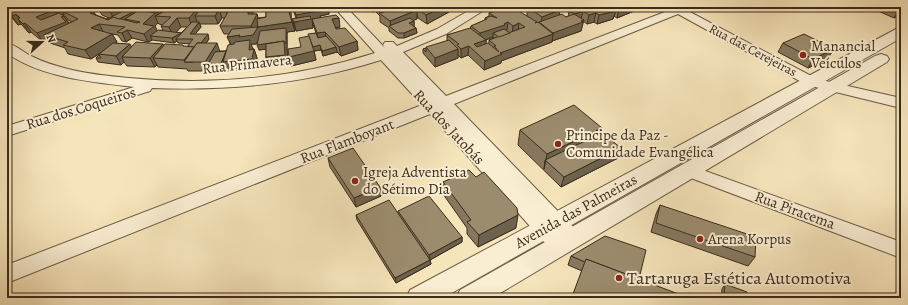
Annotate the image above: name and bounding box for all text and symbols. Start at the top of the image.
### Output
street label: Rua das Cerejeiras [706,20,800,80]
north arrow [22,22,62,62]
text: N [42,32,59,45]
place label: Manancial Veículos [810,36,876,73]
street label: Rua Primavera [201,49,293,79]
marker: Manancial Veículos [798,50,808,60]
street label: Rua dos Coqueiros [24,82,138,134]
street label: Rua dos Jatobás [409,85,489,169]
street label: Rua Flamboyant [297,114,397,168]
place label: Principe da Paz - Comunidade Evangélica [566,125,714,162]
marker: Principe da Paz - Comunidade Evangélica [553,139,563,149]
place label: Igreja Adventista do Sétimo Dia [363,162,467,199]
street label: Avenida das Palmeiras [510,169,641,253]
marker: Igreja Adventista do Sétimo Dia [350,176,360,186]
street label: Rua Piracema [752,186,838,234]
place label: Arena Korpus [707,229,791,249]
marker: Arena Korpus [695,234,705,244]
place label: Tartaruga Estética Automotiva [627,266,852,290]
marker: Tartaruga Estética Automotiva [614,273,624,283]

